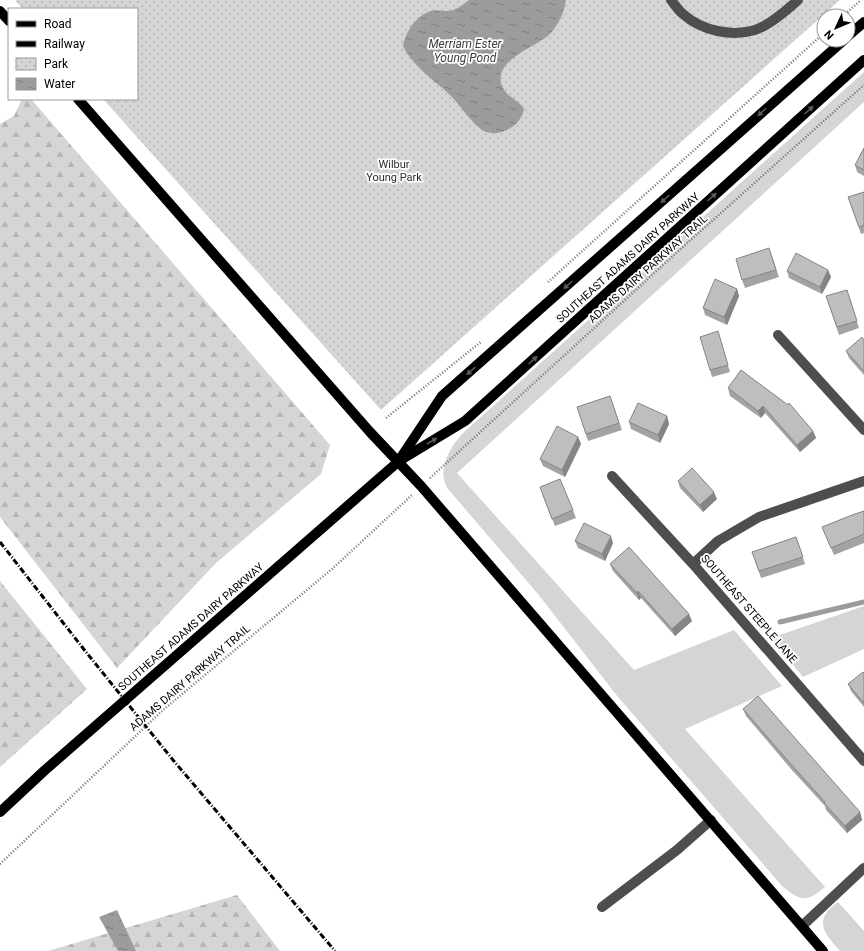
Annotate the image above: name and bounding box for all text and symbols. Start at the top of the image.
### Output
legend [8,8,138,100]
north arrow [816,8,856,48]
text: Road [44,17,72,31]
text: N [822,27,837,42]
text: Railway [44,37,85,51]
water label: Merriam Ester Young Pond [428,37,503,65]
text: Park [44,57,69,71]
text: Water [44,77,75,91]
one-way arrow [804,106,813,115]
one-way arrow [757,108,768,117]
park label: Wilbur Young Park [366,158,422,184]
street label: SOUTHEAST ADAMS DAIRY PARKWAY [554,190,702,326]
one-way arrow [707,193,717,202]
one-way arrow [660,194,670,203]
street label: ADAMS DAIRY PARKWAY TRAIL [586,212,710,326]
one-way arrow [563,280,573,289]
one-way arrow [527,355,538,364]
one-way arrow [466,366,475,375]
one-way arrow [427,437,437,445]
street label: SOUTHEAST STEEPLE LANE [698,552,800,666]
street label: SOUTHEAST ADAMS DAIRY PARKWAY [116,560,266,694]
street label: ADAMS DAIRY PARKWAY TRAIL [127,622,253,734]

